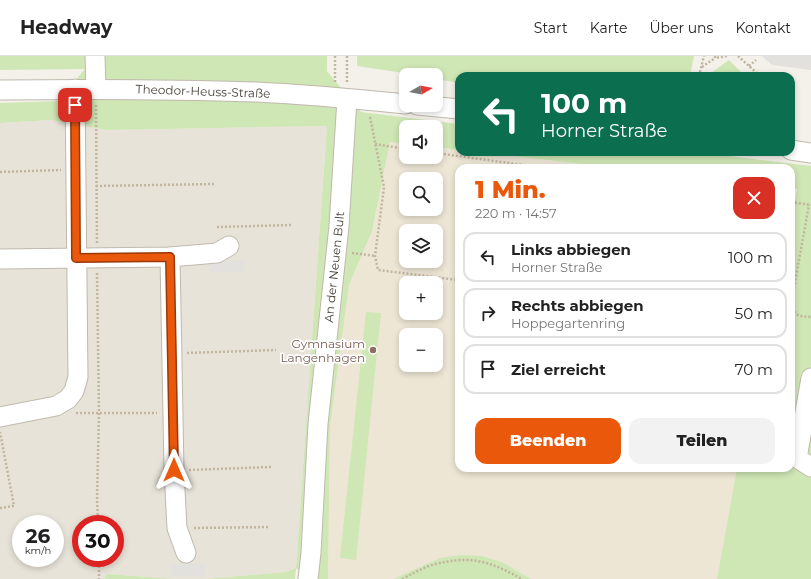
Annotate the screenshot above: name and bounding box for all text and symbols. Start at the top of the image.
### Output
text: Headway [20,16,112,39]
text: Start [534,19,568,37]
text: Karte [590,19,627,37]
text: Über uns [649,19,713,37]
text: Kontakt [735,19,791,37]
north arrow [399,68,443,112]
map controls [399,68,443,372]
street label: Theodor-Heuss-Straße [135,81,271,101]
text: 100 m [541,86,627,120]
pin [58,88,92,122]
icon: left [475,88,527,140]
icon: arrive [64,94,86,116]
button: sound [399,120,443,164]
text: Horner Straße [541,120,667,142]
button: search [399,172,443,216]
text: 1 Min. [475,175,546,204]
button: close [733,177,775,219]
text: 220 m · 14:57 [475,205,557,221]
street label: An der Neuen Bult [321,210,347,323]
button: layers [399,224,443,268]
text: Links abbiegen [511,240,631,259]
icon: left [477,246,499,268]
text: 100 m [728,248,773,267]
text: Horner Straße [511,259,602,275]
button: + [399,276,443,320]
text: Rechts abbiegen [511,296,644,315]
icon: right [477,302,499,324]
text: 50 m [735,304,773,323]
text: Hoppegartenring [511,315,625,331]
button: − [399,328,443,372]
place label: Gymnasium Langenhagen [280,336,365,365]
marker: Gymnasium Langenhagen [368,345,378,355]
icon: arrive [477,358,499,380]
text: Ziel erreicht [511,360,606,379]
text: 70 m [735,360,773,379]
button: Beenden [475,418,621,464]
button: Teilen [629,418,775,464]
position arrow [153,449,195,491]
speed limit sign: 30 [72,515,124,567]
text: 26 [26,524,50,548]
text: km/h [25,544,51,557]

